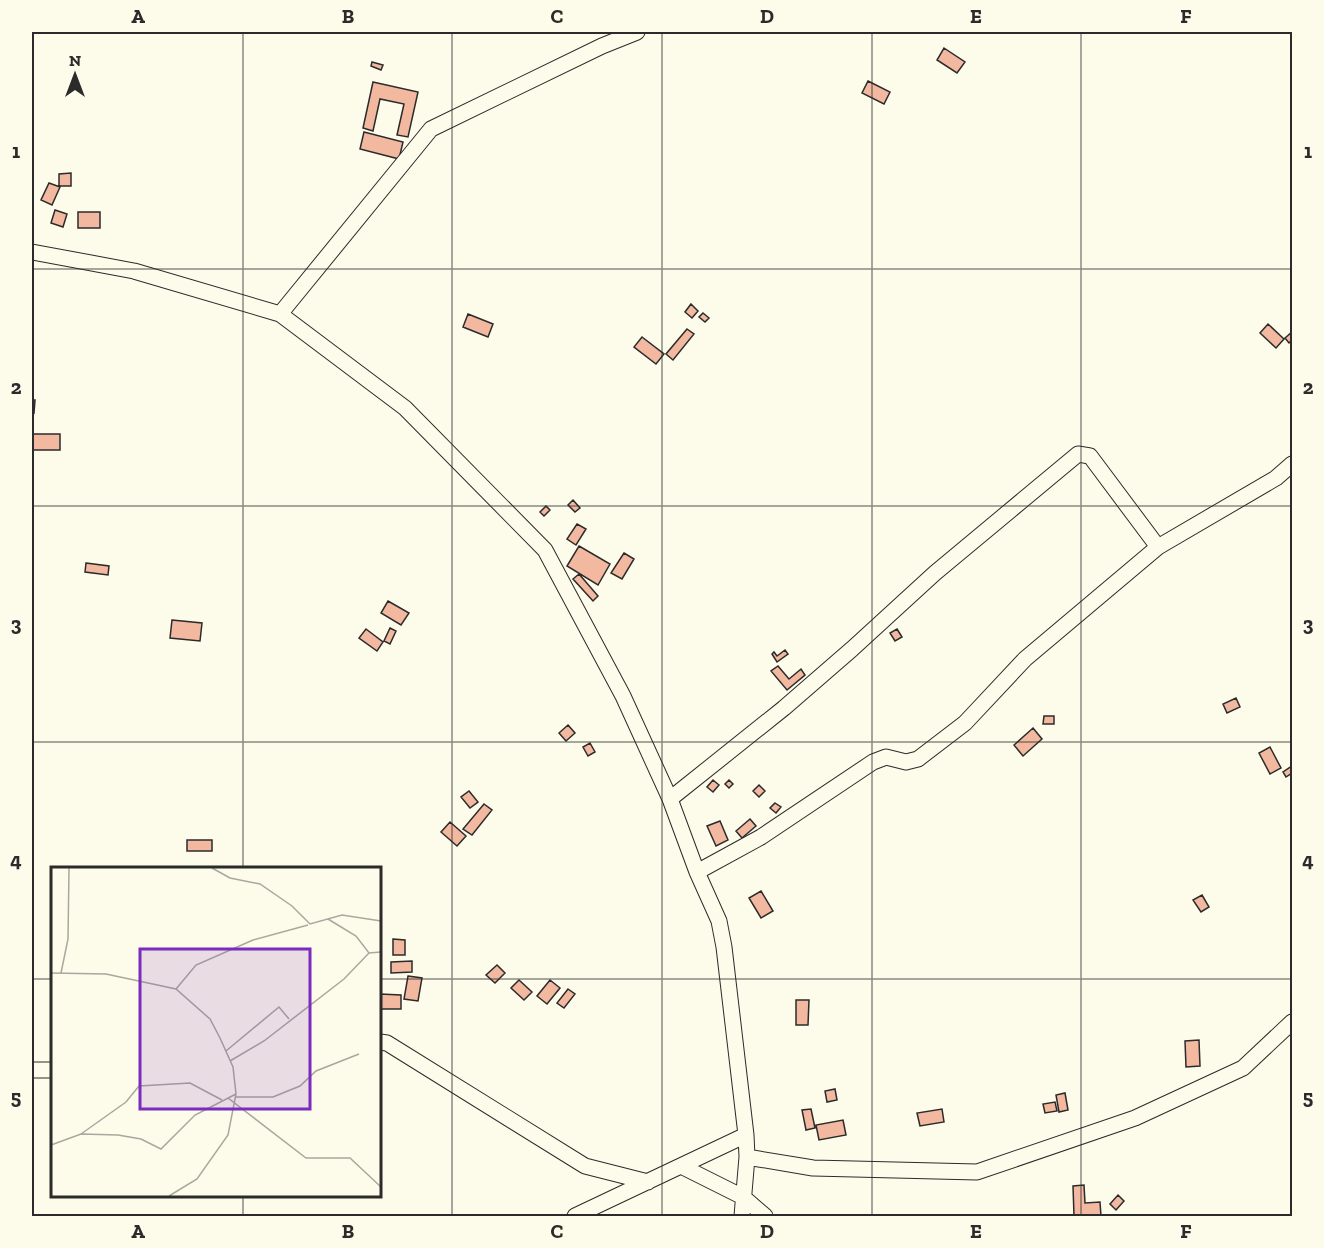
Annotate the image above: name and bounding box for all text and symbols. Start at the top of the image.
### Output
text: A [131,4,145,28]
text: B [342,4,354,28]
text: C [551,4,564,28]
text: D [760,4,774,28]
text: E [970,4,982,28]
text: F [1180,4,1192,28]
north arrow [45,45,105,105]
text: N [69,51,81,70]
text: 1 [12,139,20,163]
text: 1 [1304,139,1312,163]
text: 2 [11,375,22,399]
text: 2 [1303,375,1314,399]
text: 3 [11,612,22,636]
text: 3 [1303,612,1314,636]
text: 4 [10,848,22,872]
text: 4 [1302,848,1314,872]
inset map [51,867,381,1197]
text: 5 [11,1085,21,1109]
text: 5 [1303,1085,1313,1109]
text: A [131,1219,145,1243]
text: B [342,1219,354,1243]
text: C [551,1219,564,1243]
text: D [760,1219,774,1243]
text: E [970,1219,982,1243]
text: F [1180,1219,1192,1243]

